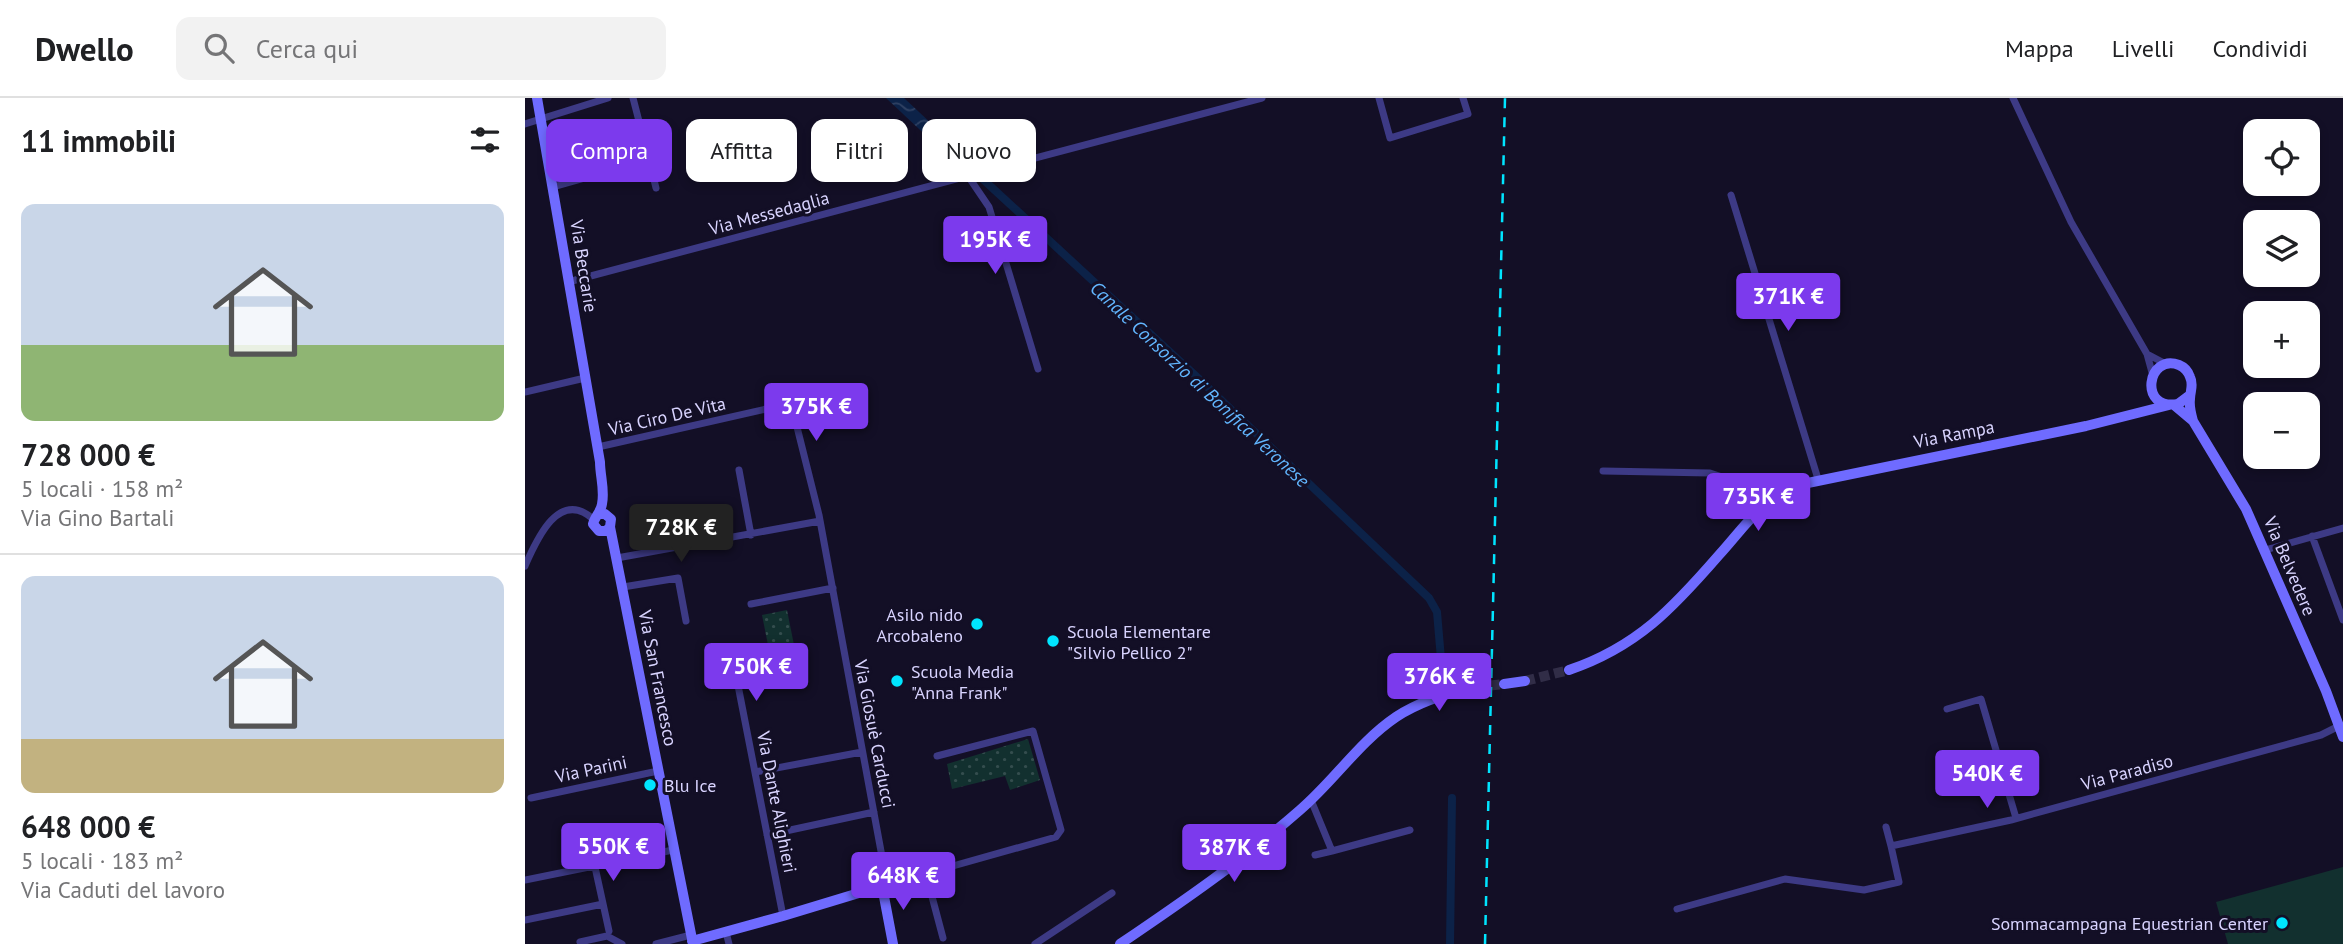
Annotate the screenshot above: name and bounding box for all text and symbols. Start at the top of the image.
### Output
search box [176,17,666,80]
text: Dwello [35,27,134,70]
icon: search [200,29,238,67]
text: Cerca qui [256,32,358,65]
text: Mappa [2005,33,2074,64]
text: Livelli [2112,33,2174,64]
text: Condividi [2212,33,2308,64]
chip: Compra [546,119,672,182]
chip: Affitta [686,119,797,182]
chip: Filtri [811,119,908,182]
chip: Nuovo [922,119,1036,182]
map controls [2243,119,2320,469]
button: locate [2243,119,2320,196]
text: 11 immobili [21,121,176,160]
icon: filters [466,121,504,159]
street label: Via Messedaglia [705,186,832,240]
button: layers [2243,210,2320,287]
pin: 195K € [938,216,1052,276]
street label: Via Beccarie [565,217,603,314]
text: 195K € [959,224,1031,253]
icon: home [200,249,326,375]
pin: 371K € [1731,274,1845,333]
water label: Canale Consorzio di Bonifica Veronese [1085,276,1315,492]
text: 371K € [1752,281,1824,310]
button: + [2243,301,2320,378]
pin: 375K € [759,384,873,443]
street label: Via Ciro De Vita [605,391,728,441]
text: 375K € [780,391,852,420]
button: − [2243,392,2320,469]
street label: Via Rampa [1911,415,1996,453]
text: 728 000 € [21,435,155,474]
text: 5 locali · 158 m² [21,474,183,503]
pin: 735K € [1701,474,1815,533]
text: 735K € [1722,481,1794,510]
text: Via Gino Bartali [21,503,175,532]
pin: 728K € [624,504,738,564]
text: 728K € [645,512,717,541]
street label: Via Belvedere [2258,512,2321,619]
place label: Asilo nido Arcobaleno [876,603,963,647]
street label: Via San Francesco [633,607,682,748]
marker: Asilo nido Arcobaleno [969,616,985,632]
place label: Scuola Elementare "Silvio Pellico 2" [1067,620,1211,664]
icon: home [200,621,326,747]
marker: Scuola Elementare "Silvio Pellico 2" [1045,633,1061,649]
pin: 750K € [699,644,813,703]
text: 750K € [720,651,792,680]
pin: 376K € [1382,654,1496,713]
street label: Via Giosuè Carducci [849,657,901,810]
place label: Scuola Media "Anna Frank" [911,660,1014,704]
text: 376K € [1403,661,1475,690]
marker: Scuola Media "Anna Frank" [889,673,905,689]
street label: Via Dante Alighieri [752,728,802,875]
street label: Via Paradiso [2078,749,2175,796]
street label: Via Parini [552,750,629,788]
pin: 540K € [1930,750,2044,810]
text: 540K € [1951,758,2023,787]
place label: Blu Ice [664,774,716,797]
marker: Blu Ice [642,777,658,793]
text: 648 000 € [21,807,155,846]
pin: 550K € [556,824,670,883]
pin: 387K € [1177,824,1291,884]
text: 550K € [577,831,649,860]
text: 387K € [1198,832,1270,861]
text: 5 locali · 183 m² [21,846,183,875]
pin: 648K € [846,852,960,912]
text: 648K € [867,860,939,889]
text: Via Caduti del lavoro [21,875,225,904]
place label: Sommacampagna Equestrian Center [1991,912,2268,935]
marker: Sommacampagna Equestrian Center [2274,915,2290,931]

